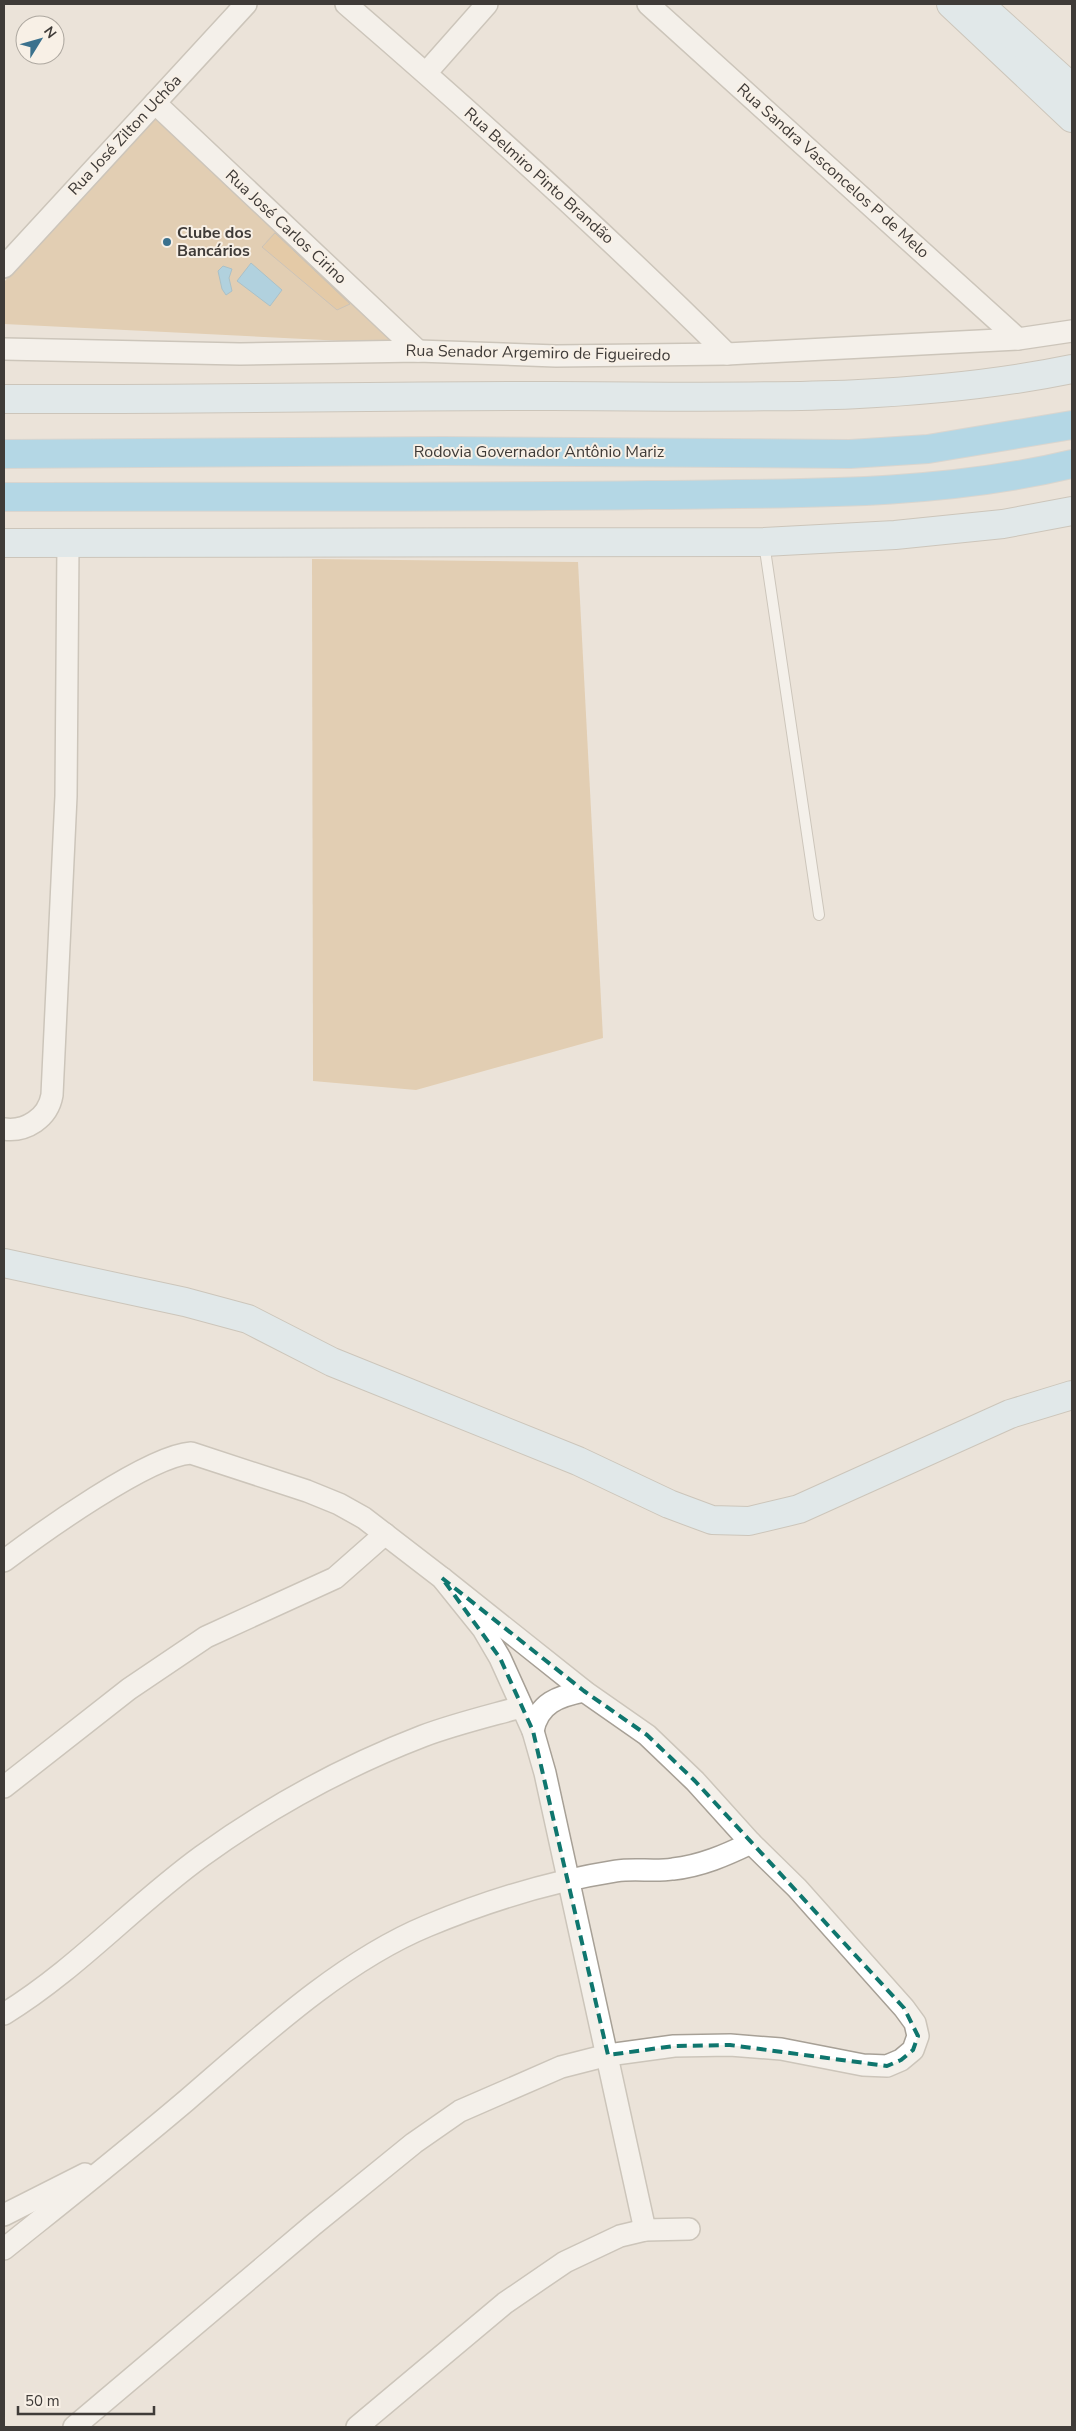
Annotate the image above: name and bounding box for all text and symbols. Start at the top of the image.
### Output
north arrow [15,15,65,65]
text: N [39,23,61,42]
street label: Rua José Zilton Uchôa [63,70,187,200]
street label: Rua Sandra Vasconcelos P de Melo [732,79,934,263]
street label: Rua Belmiro Pinto Brandão [459,103,619,249]
street label: Rua José Carlos Cirino [220,165,352,289]
place label: Clube dos Bancários [177,222,252,262]
marker: Clube dos Bancários [161,236,173,248]
street label: Rua Senador Argemiro de Figueiredo [405,340,671,366]
street label: Rodovia Governador Antônio Mariz [414,441,664,463]
scale bar [18,2384,154,2416]
text: 50 m [25,2391,60,2411]

